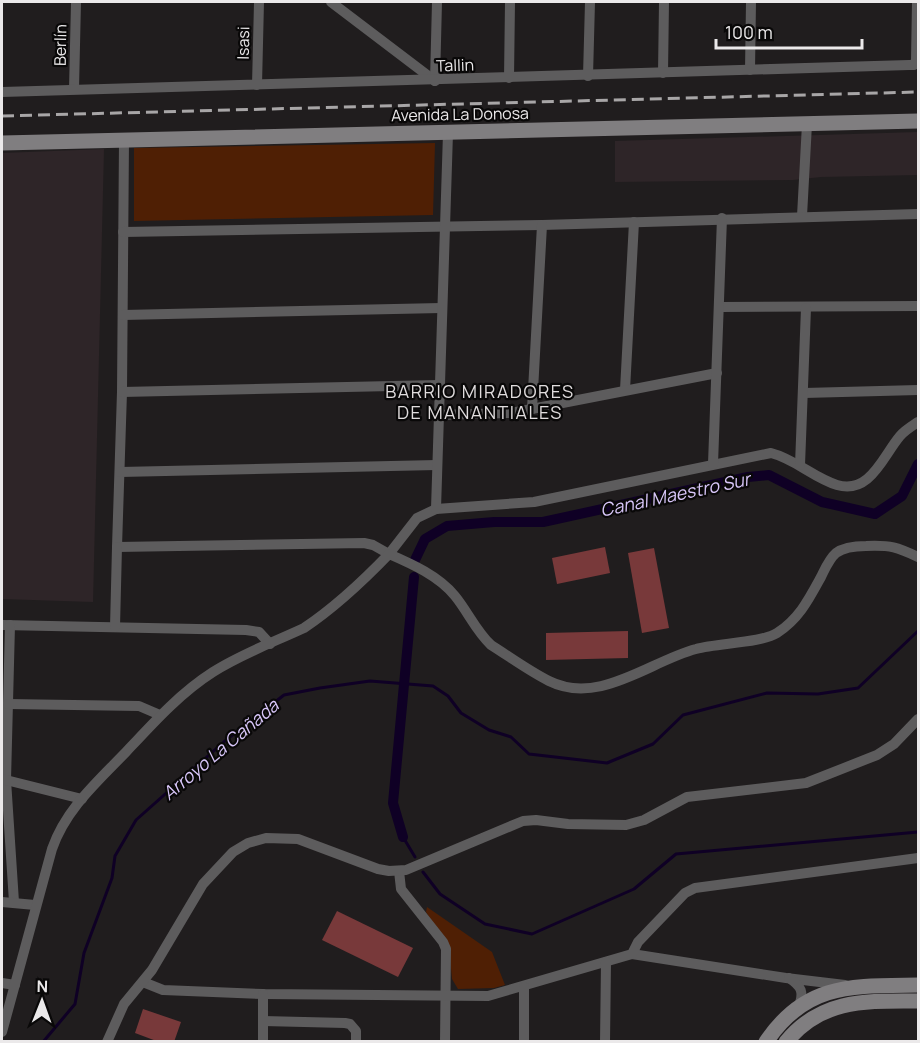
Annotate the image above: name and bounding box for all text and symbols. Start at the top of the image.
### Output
scale bar [716,12,862,50]
text: 100 m [725,20,773,44]
street label: Berlín [49,24,71,66]
street label: Isasi [232,26,254,60]
street label: Tallin [436,53,474,77]
street label: Avenida La Donosa [391,102,529,126]
district label: BARRIO MIRADORES DE MANANTIALES [385,379,575,424]
water label: Canal Maestro Sur [598,466,755,522]
water label: Arroyo La Cañada [157,693,284,805]
north arrow [12,971,72,1031]
text: N [36,975,48,997]

